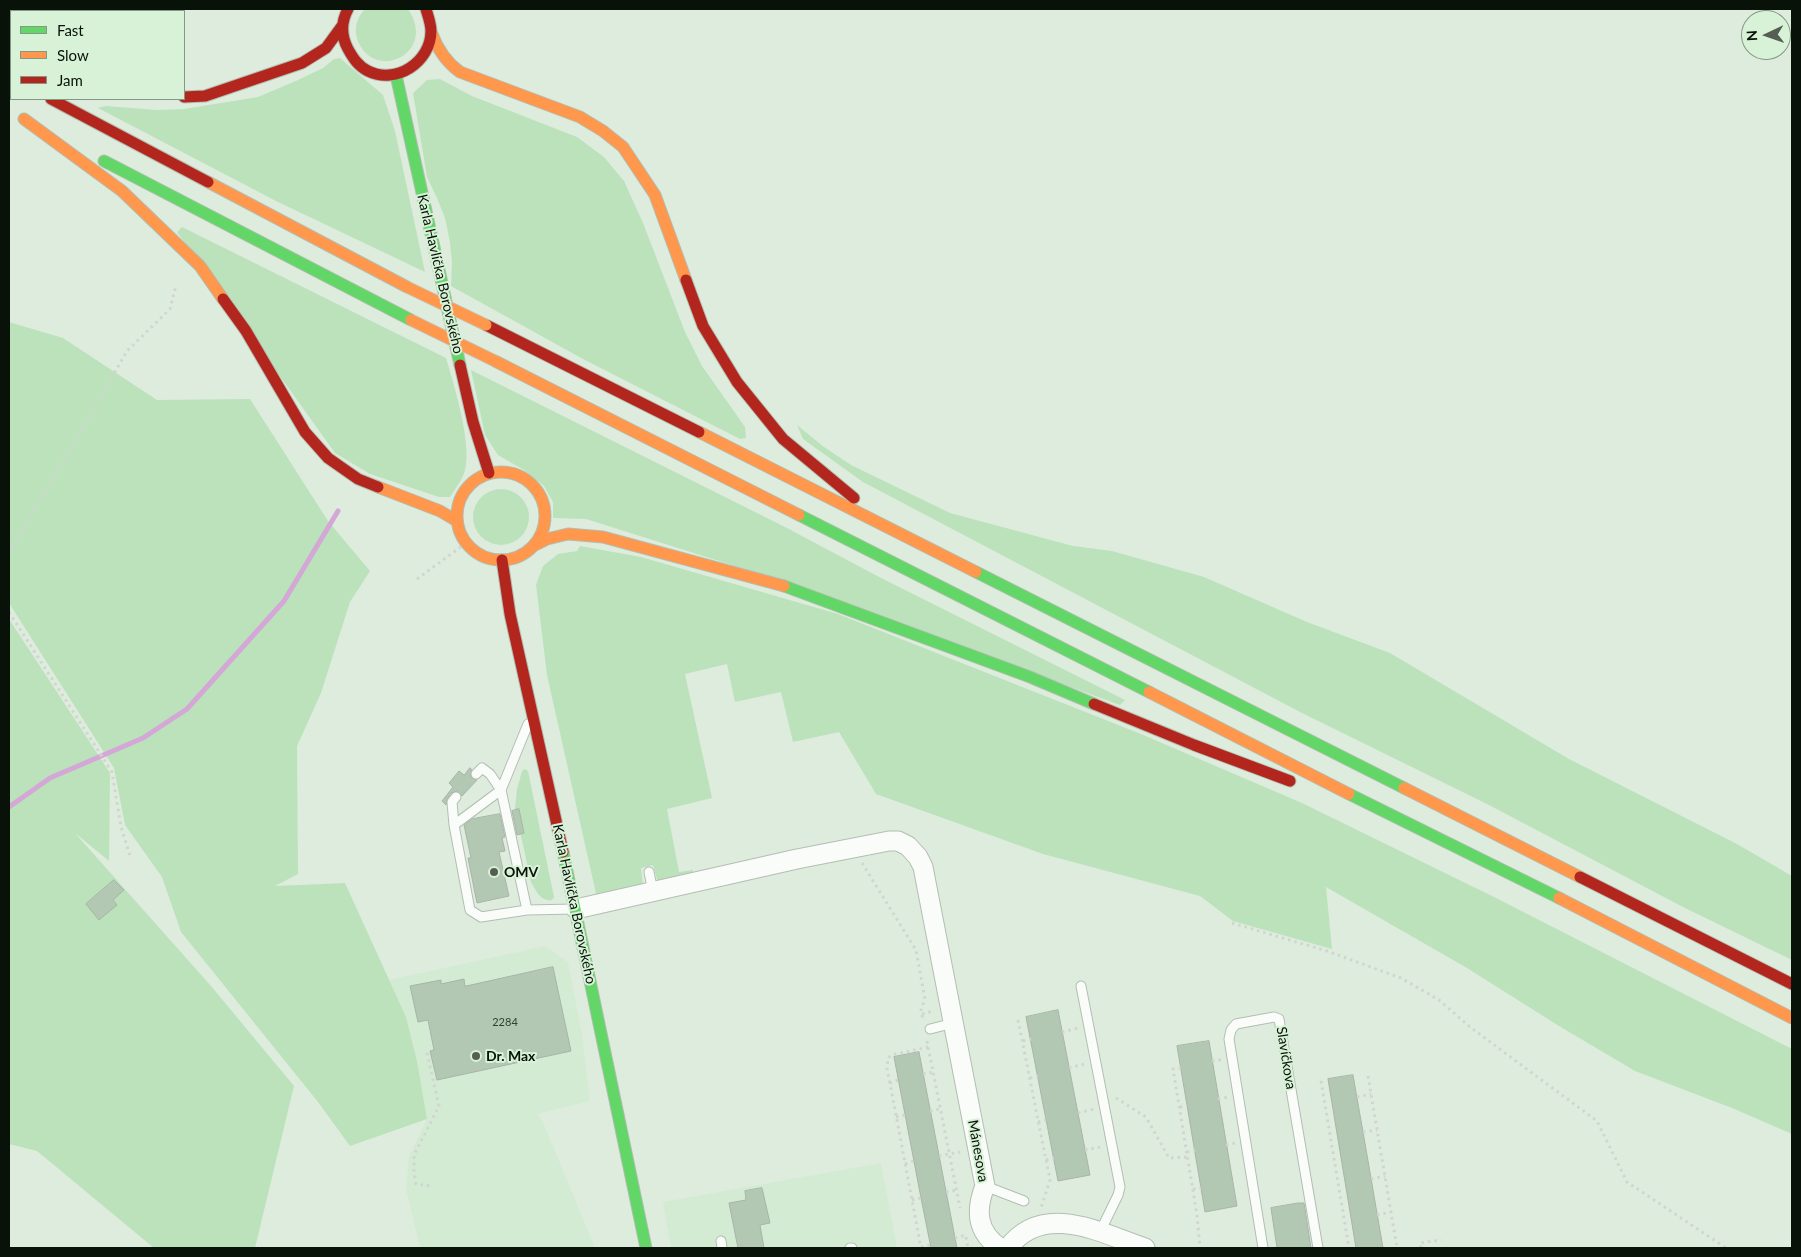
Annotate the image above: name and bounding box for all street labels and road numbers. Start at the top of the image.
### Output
street label: Karla Havlíčka Borovského [413,193,467,355]
street label: Karla Havlíčka Borovského [549,822,599,986]
street label: Slavíčkova [1273,1025,1299,1091]
street label: Mánesova [964,1119,992,1183]

